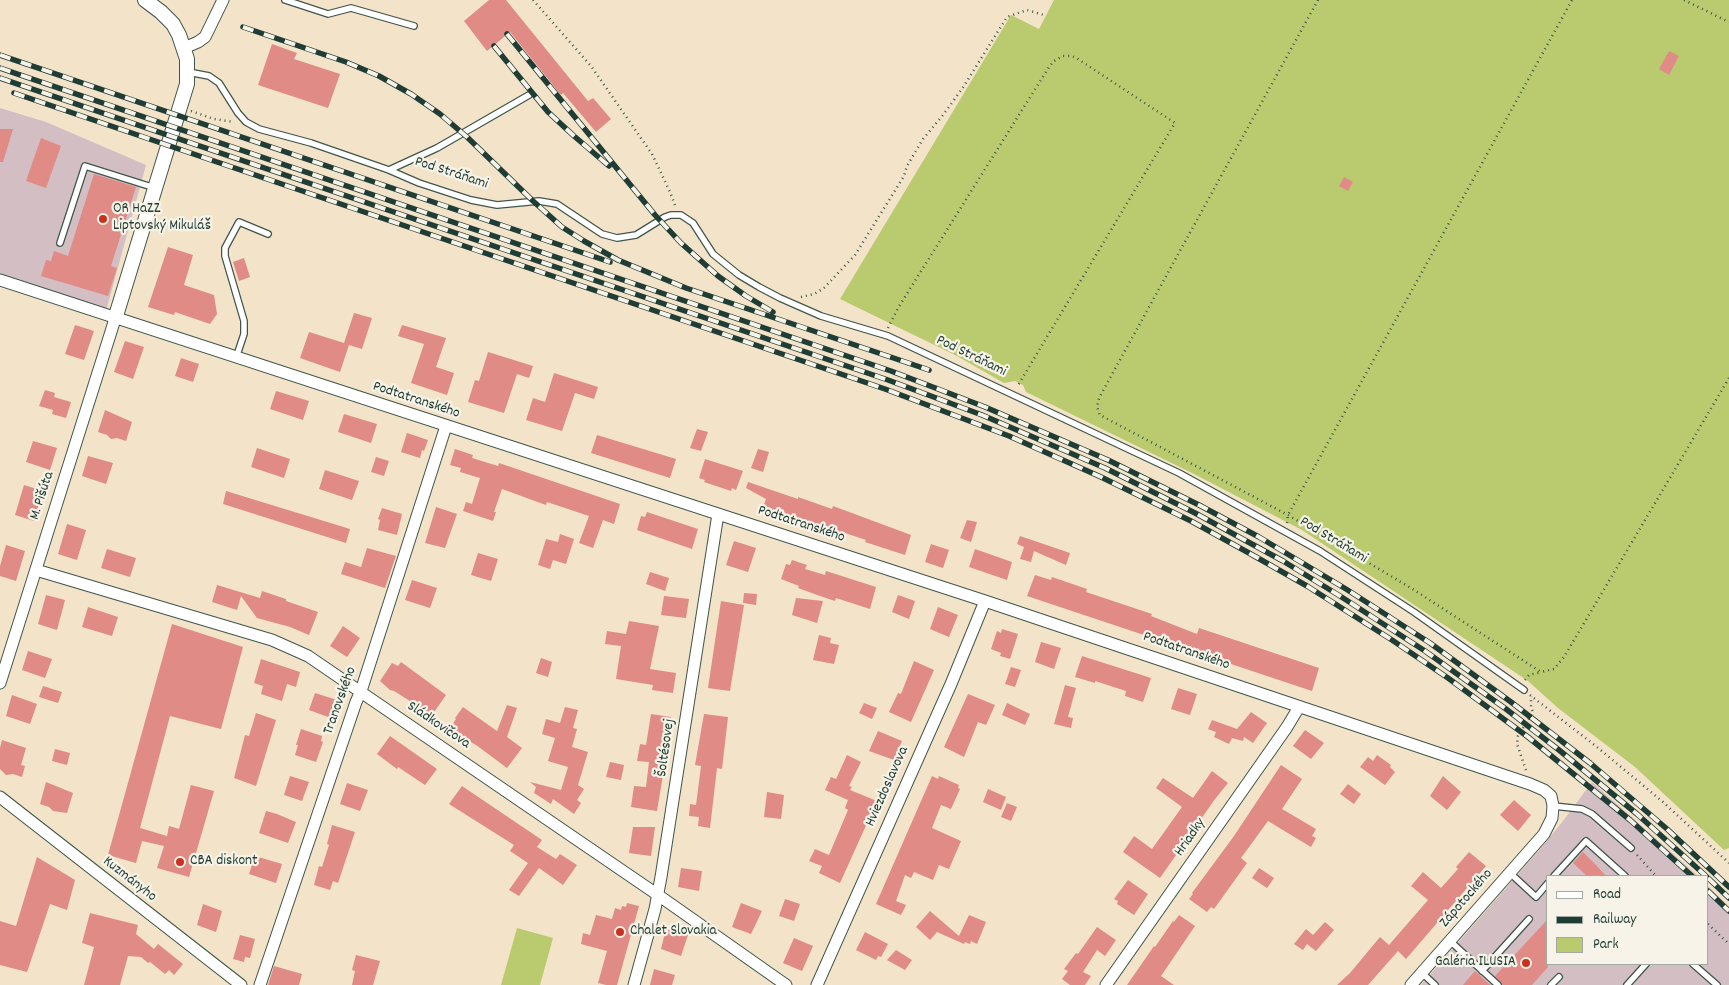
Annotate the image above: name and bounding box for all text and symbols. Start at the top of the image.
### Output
street label: Pod Stráňami [412,154,490,194]
place label: OR HaZZ Liptovský Mikuláš [113,201,211,236]
marker: OR HaZZ Liptovský Mikuláš [97,213,109,225]
street label: Pod Stráňami [933,332,1009,382]
street label: Podtatranského [370,378,462,424]
street label: M. Pišúta [27,470,59,522]
street label: Podtatranského [755,502,847,548]
street label: Pod Stráňami [1296,514,1370,568]
street label: Podtatranského [1140,629,1232,675]
street label: Tranovského [320,665,362,737]
street label: Sládkovičova [403,698,473,754]
street label: Šoltésovej [654,718,680,778]
street label: Hviezdoslavova [862,744,914,830]
street label: Hriadky [1172,816,1210,860]
street label: Kuzmányho [98,853,160,907]
place label: CBA diskont [190,853,258,871]
marker: CBA diskont [174,856,186,868]
street label: Zápotockého [1437,866,1497,932]
legend [1546,875,1709,965]
text: Road [1593,884,1621,906]
text: Railway [1593,909,1636,931]
place label: Chalet Slovakia [630,923,717,941]
marker: Chalet Slovakia [614,926,626,938]
text: Park [1593,934,1619,956]
place label: Galéria ILUSIA [1435,954,1516,972]
marker: Galéria ILUSIA [1520,957,1532,969]

